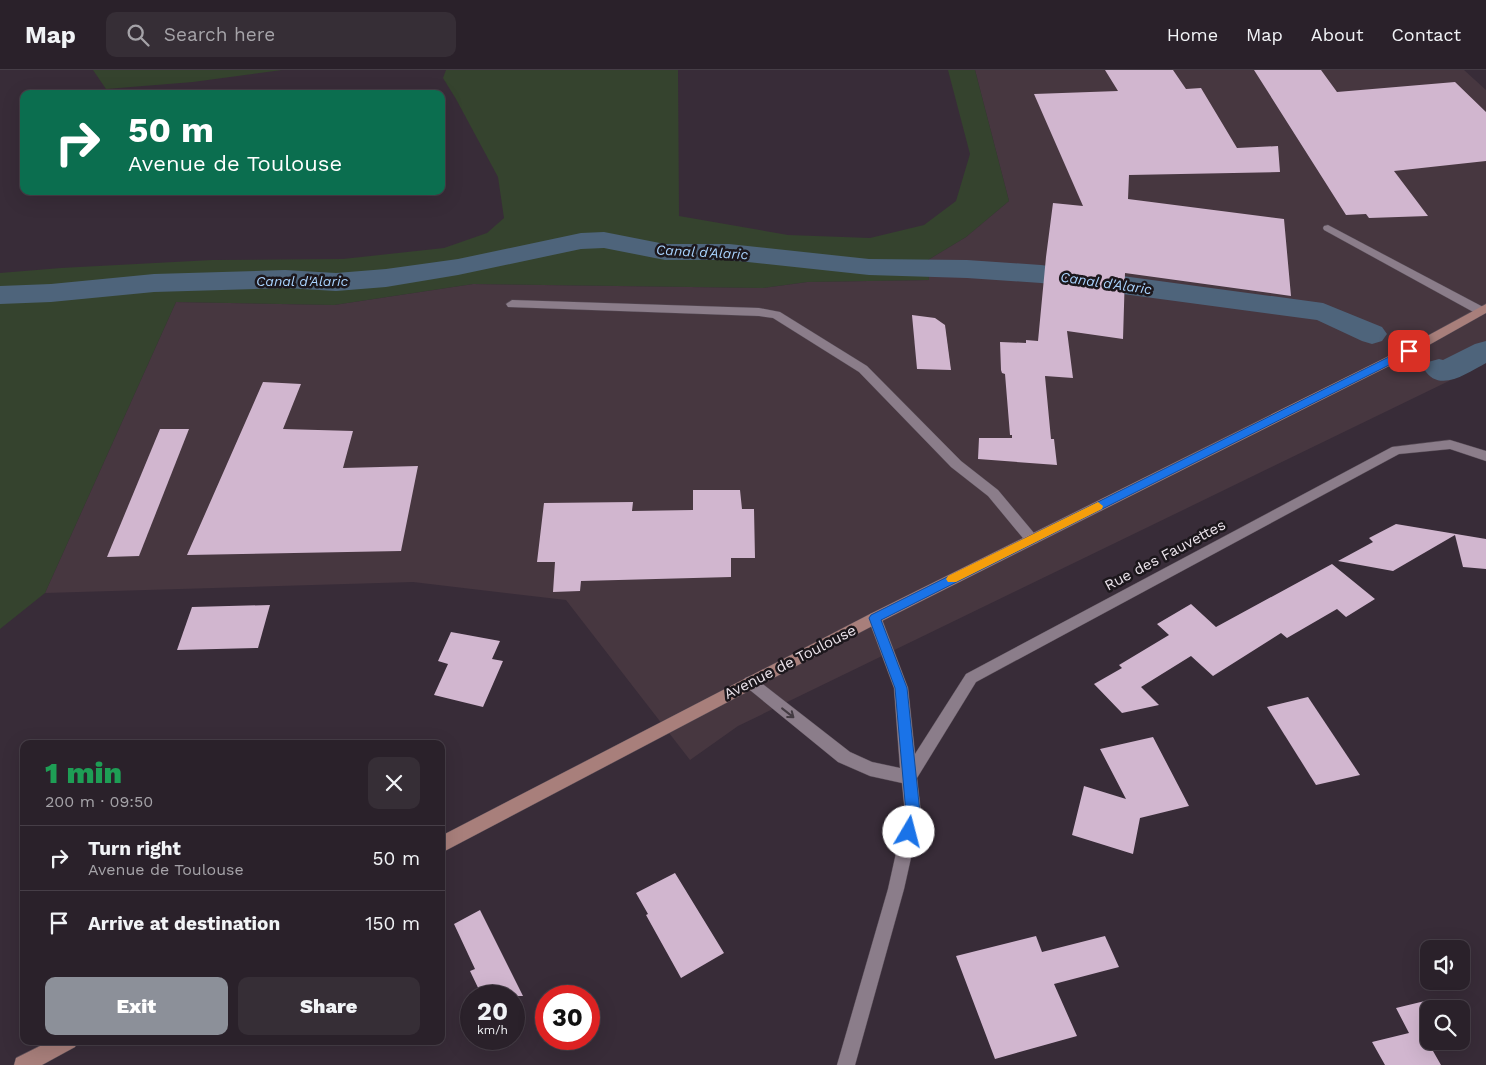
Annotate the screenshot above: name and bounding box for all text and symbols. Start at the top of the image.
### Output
search box [106,12,456,57]
text: Map [25,21,76,49]
icon: search [124,21,152,49]
text: Search here [164,23,275,46]
text: Home [1167,24,1218,45]
text: Map [1246,24,1283,45]
text: About [1311,24,1363,45]
text: Contact [1391,24,1461,45]
text: 50 m [128,109,214,151]
icon: right [45,110,110,175]
text: Avenue de Toulouse [128,151,342,176]
water label: Canal d'Alaric [656,242,749,262]
water label: Canal d'Alaric [1059,269,1153,297]
water label: Canal d'Alaric [256,273,349,289]
pin [1388,330,1430,372]
icon: arrive [1395,337,1423,365]
street label: Rue des Fauvettes [1101,515,1229,595]
street label: Avenue de Toulouse [721,621,859,703]
one-way arrow [781,707,794,718]
text: 1 min [45,755,122,790]
button: close [368,757,420,809]
text: 200 m · 09:50 [45,792,153,811]
position arrow [882,805,934,857]
text: Turn right [88,837,181,860]
icon: right [45,844,73,872]
text: 50 m [373,847,420,870]
text: Avenue de Toulouse [88,860,244,879]
icon: arrive [45,909,73,937]
text: Arrive at destination [88,912,280,935]
text: 150 m [365,912,420,935]
map controls [1420,940,1470,1050]
button: sound [1420,940,1470,990]
button: Exit [45,977,228,1035]
button: Share [238,977,420,1035]
speed limit sign: 30 [535,985,600,1050]
text: 20 [477,997,508,1026]
button: search [1420,1000,1470,1050]
text: km/h [477,1023,508,1037]

